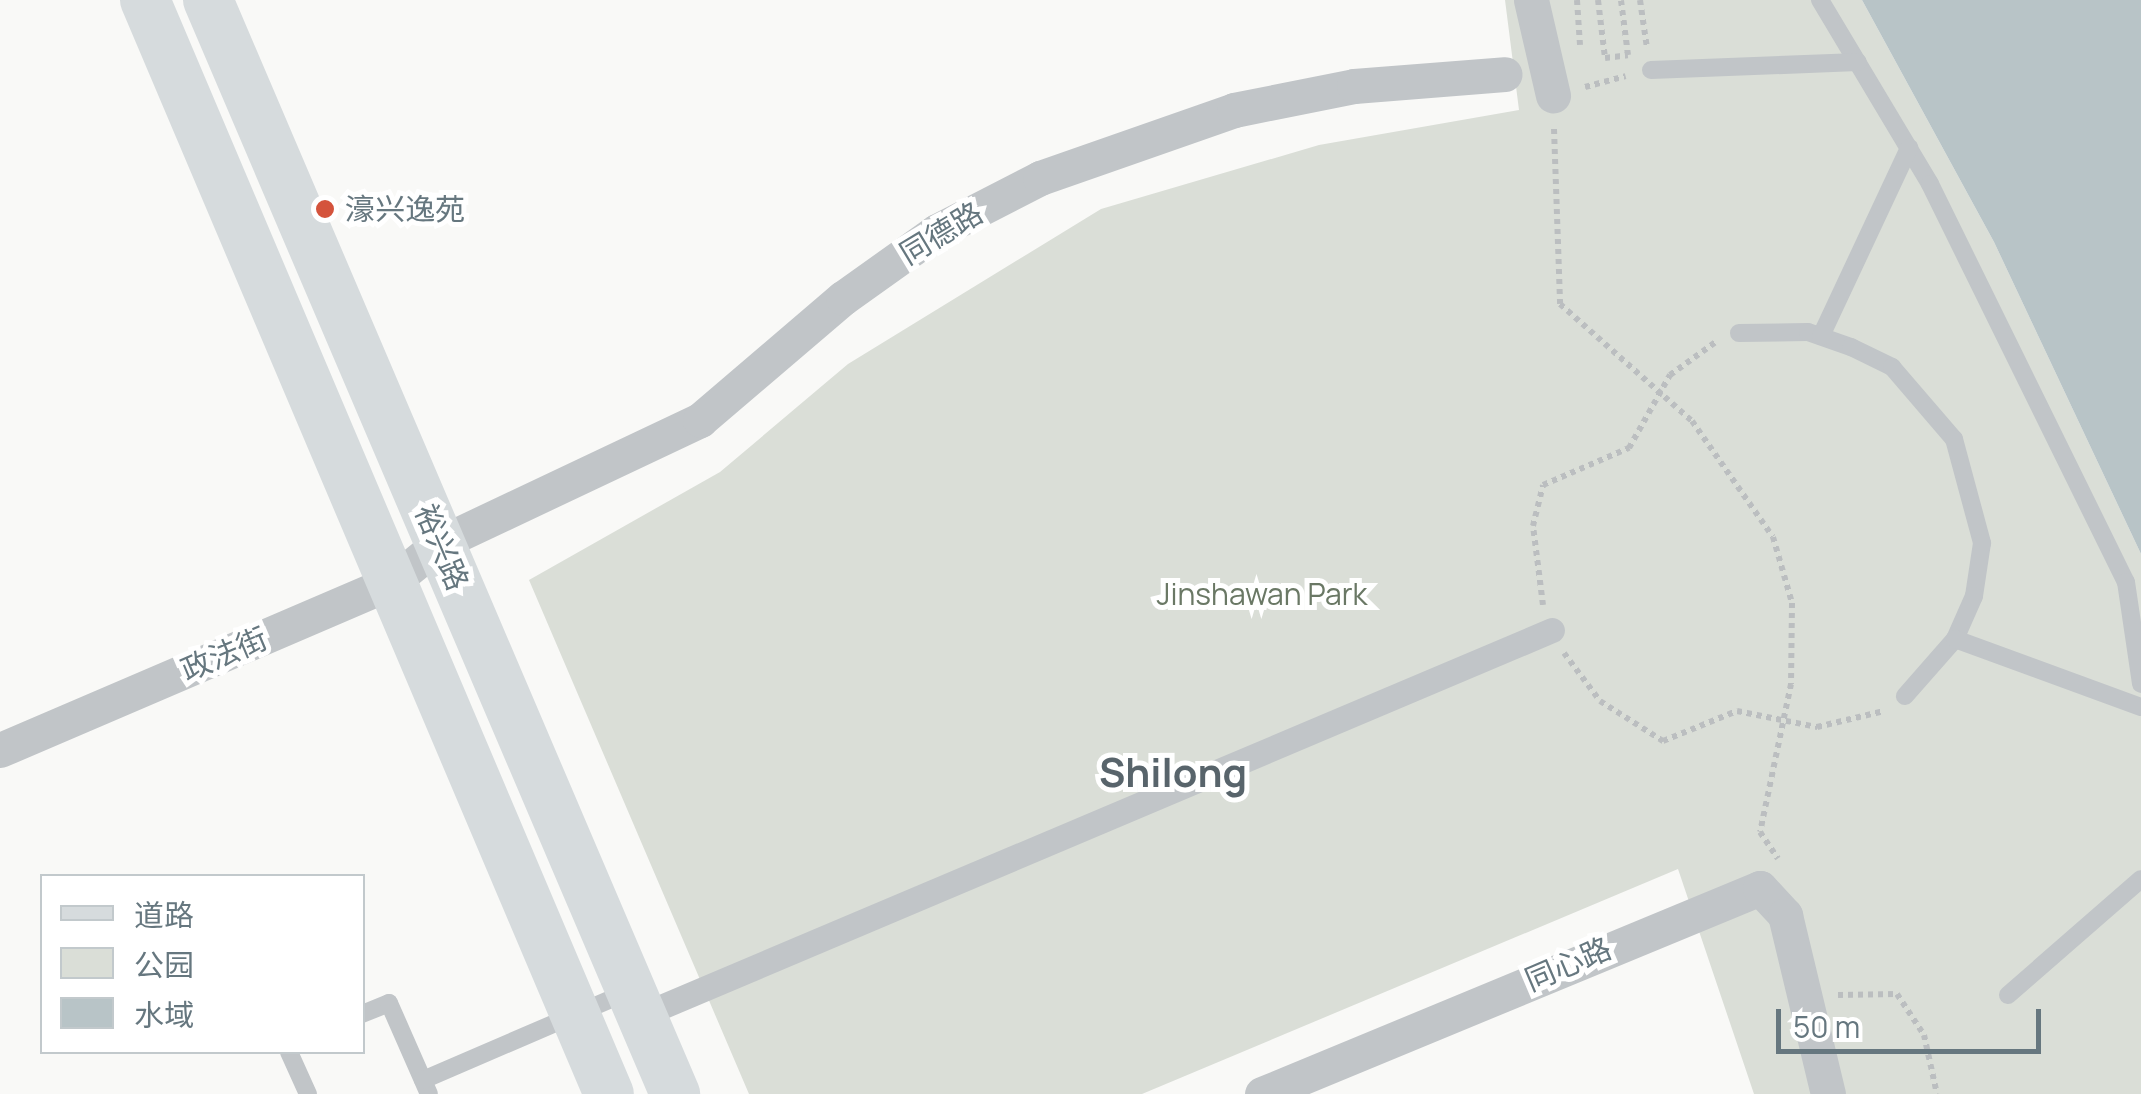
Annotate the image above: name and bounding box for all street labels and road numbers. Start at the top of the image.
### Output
street label: 同德路 [893,194,989,272]
street label: 裕兴路 [408,499,476,595]
street label: 政法街 [176,620,272,688]
street label: 同心路 [1520,930,1616,998]

